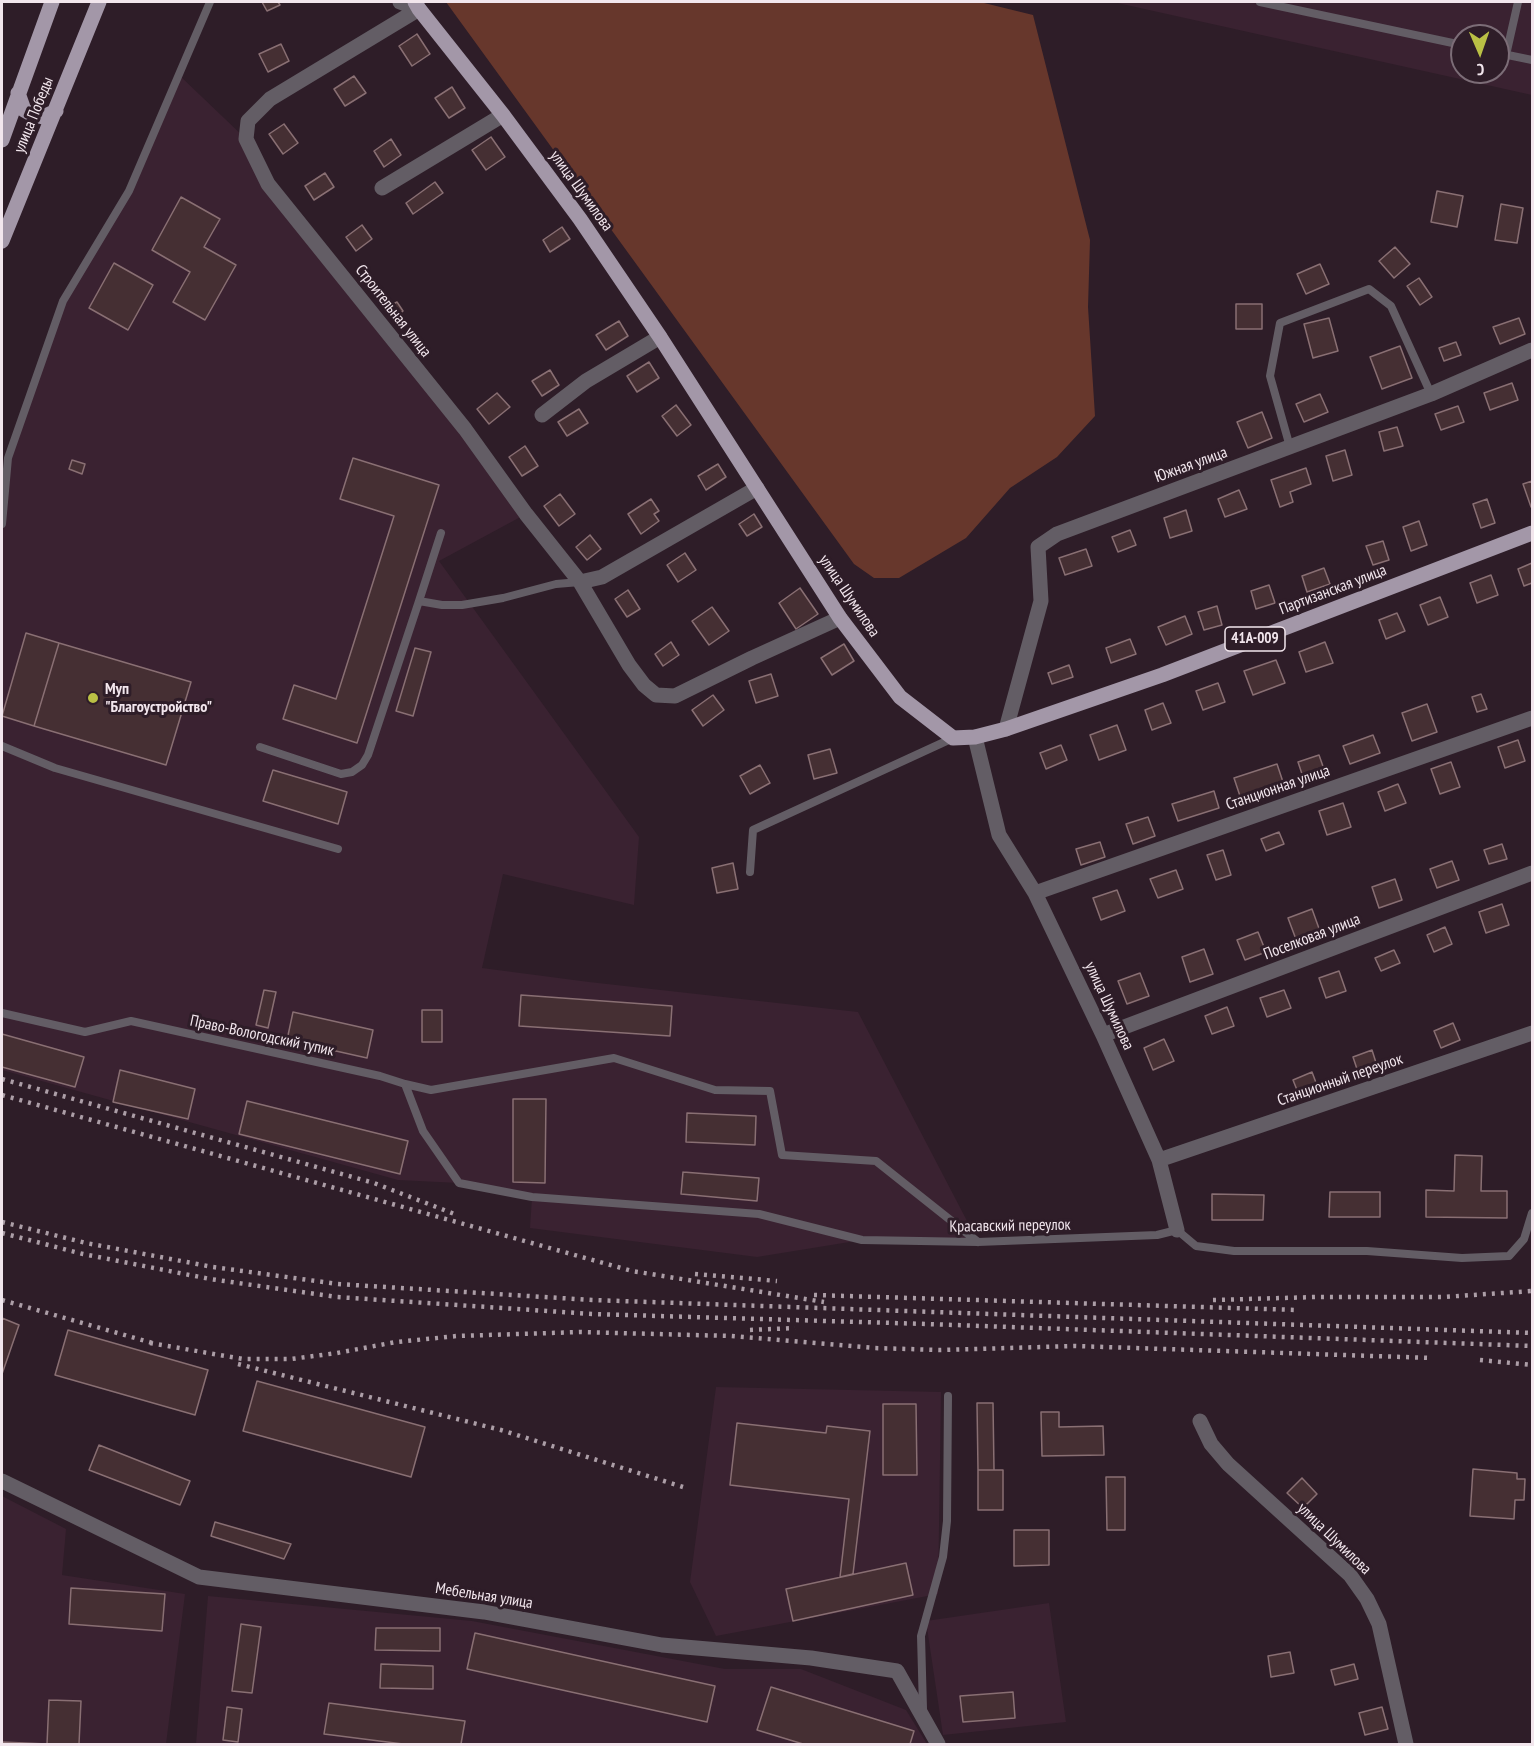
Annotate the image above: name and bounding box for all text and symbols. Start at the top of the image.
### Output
north arrow [1450,24,1510,84]
text: С [1477,60,1485,80]
street label: улица Победы [10,74,58,156]
street label: улица Шумилова [545,147,617,235]
street label: Строительная улица [351,261,435,361]
street label: Южная улица [1152,443,1230,487]
street label: улица Шумилова [814,551,884,641]
street label: Партизанская улица [1277,561,1389,619]
road number: 41А-009 [1225,627,1285,651]
place label: Муп "Благоустройство" [105,679,212,717]
marker: Муп "Благоустройство" [86,691,100,705]
street label: Станционная улица [1223,761,1333,815]
street label: Поселковая улица [1261,910,1363,964]
street label: улица Шумилова [1080,959,1138,1053]
street label: Право-Вологодский тупик [188,1011,336,1061]
street label: Станционный переулок [1275,1050,1405,1110]
street label: Красавский переулок [949,1215,1071,1237]
street label: улица Шумилова [1293,1499,1375,1579]
street label: Мебельная улица [434,1579,534,1613]

